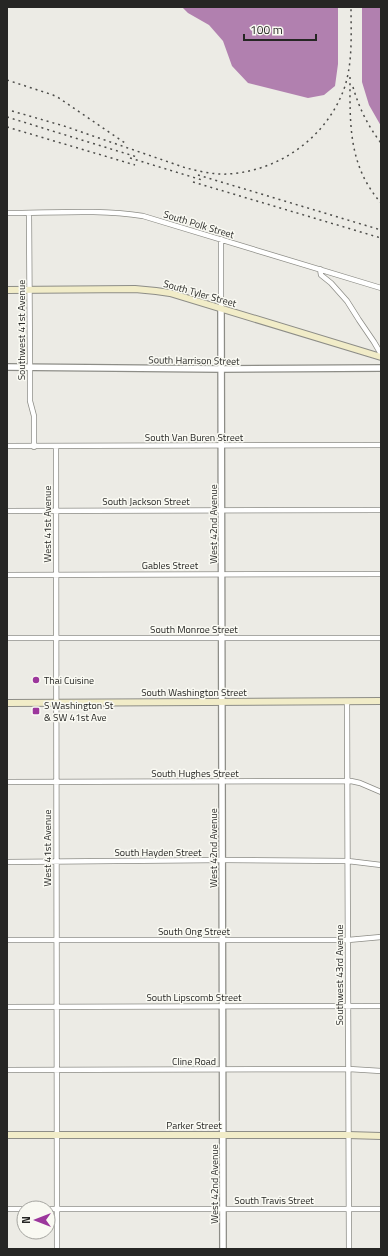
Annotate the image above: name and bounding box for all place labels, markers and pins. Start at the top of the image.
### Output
place label: Thai Cuisine [44,673,94,688]
marker: Thai Cuisine [31,675,41,685]
place label: S Washington St & SW 41st Ave [44,698,114,725]
marker: S Washington St & SW 41st Ave [31,706,41,716]

